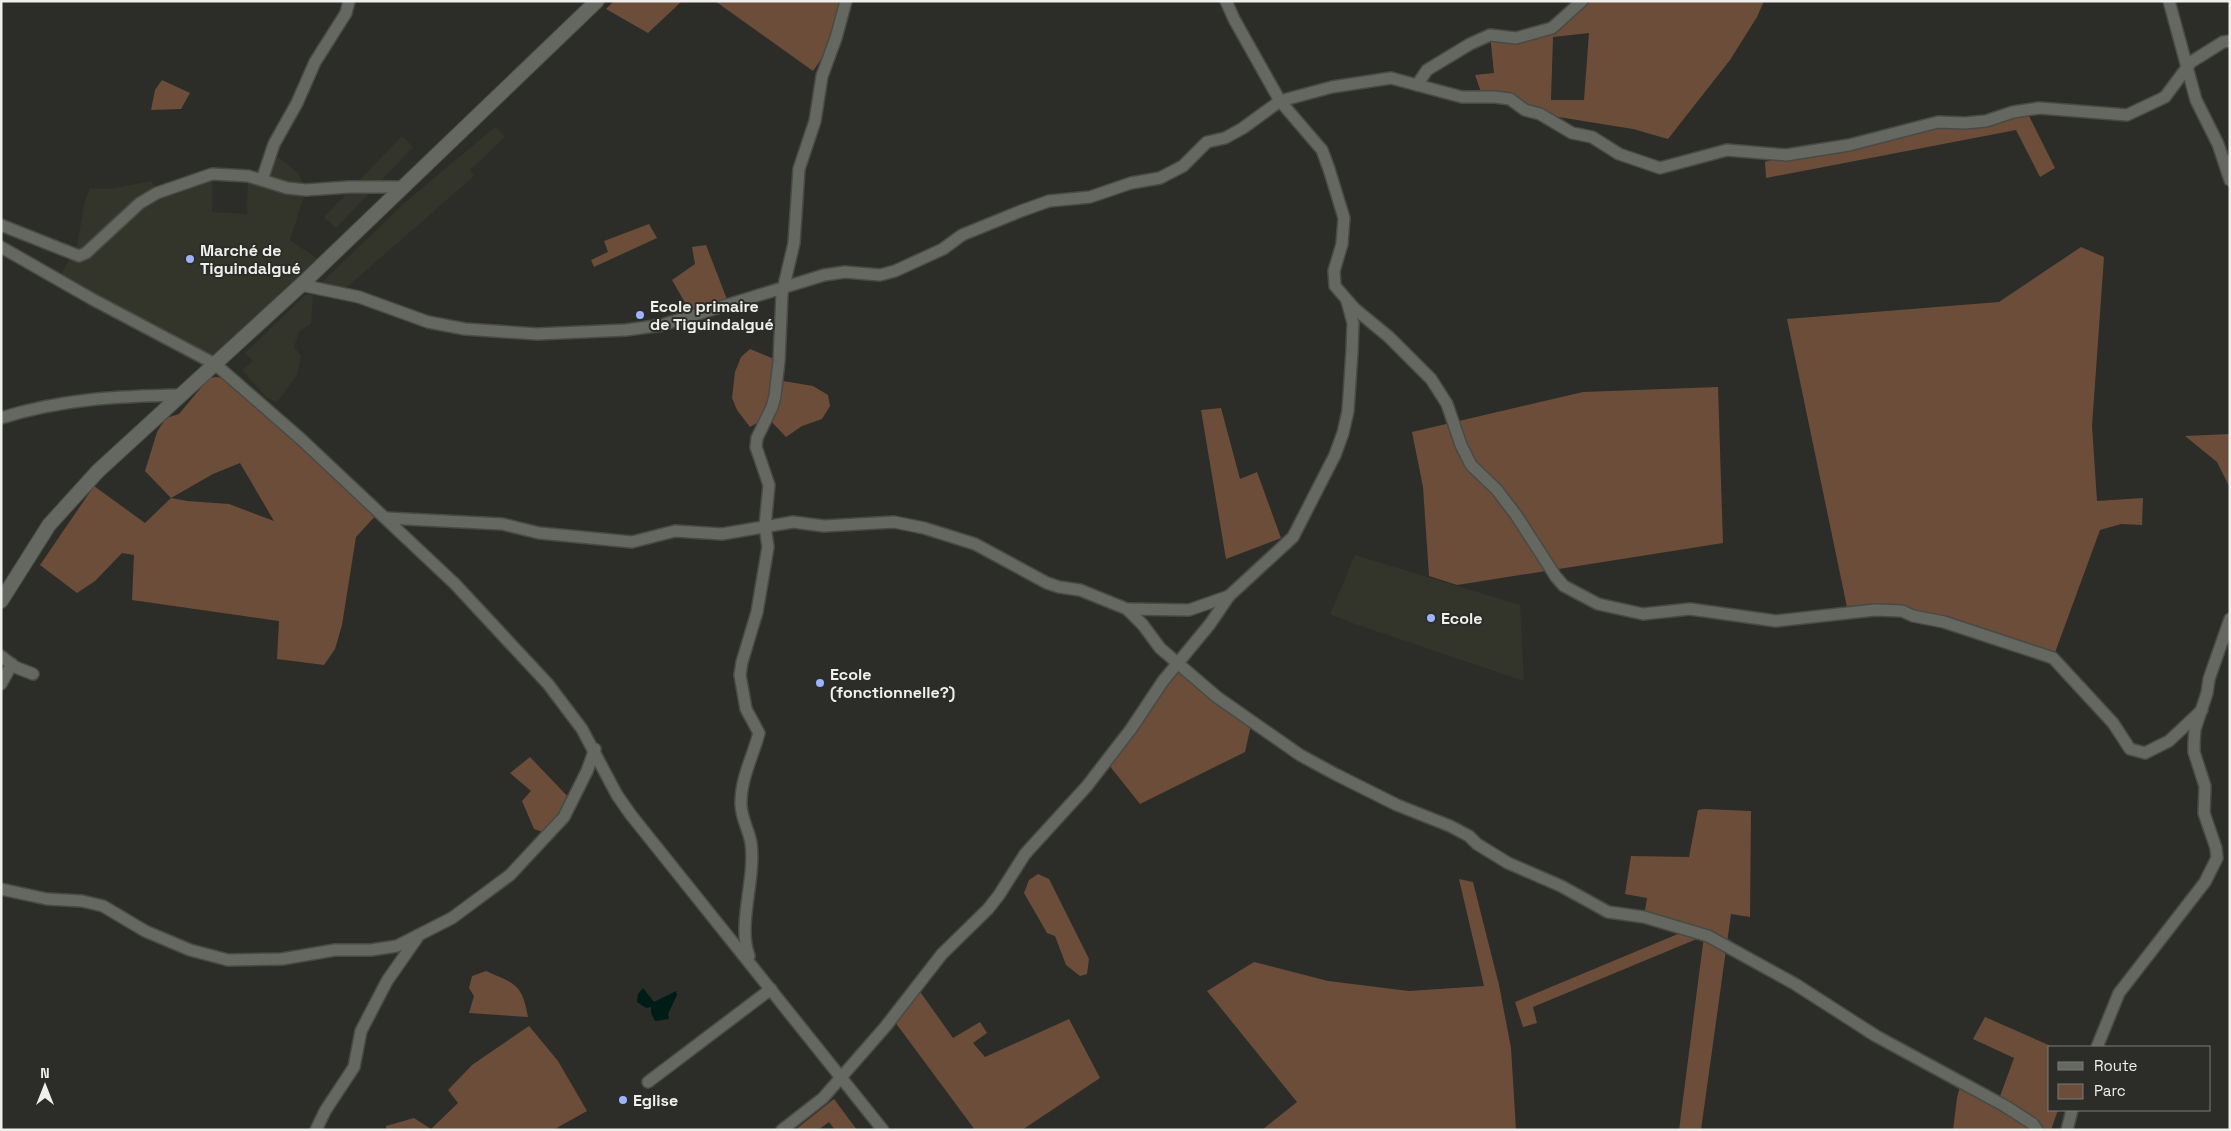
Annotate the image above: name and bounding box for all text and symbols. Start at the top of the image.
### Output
place label: Marché de Tiguindalgué [200,240,301,279]
marker: Marché de Tiguindalgué [184,253,196,265]
place label: Ecole primaire de Tiguindalgué [650,296,774,335]
marker: Ecole primaire de Tiguindalgué [634,309,646,321]
place label: Ecole [1441,608,1483,629]
marker: Ecole [1425,612,1437,624]
place label: Ecole (fonctionnelle?) [830,664,955,703]
marker: Ecole (fonctionnelle?) [814,677,826,689]
legend [2048,1046,2211,1111]
text: Route [2094,1056,2138,1075]
north arrow [20,1061,70,1111]
text: N [40,1064,50,1082]
text: Parc [2094,1081,2126,1100]
place label: Eglise [633,1090,678,1111]
marker: Eglise [617,1094,629,1106]

